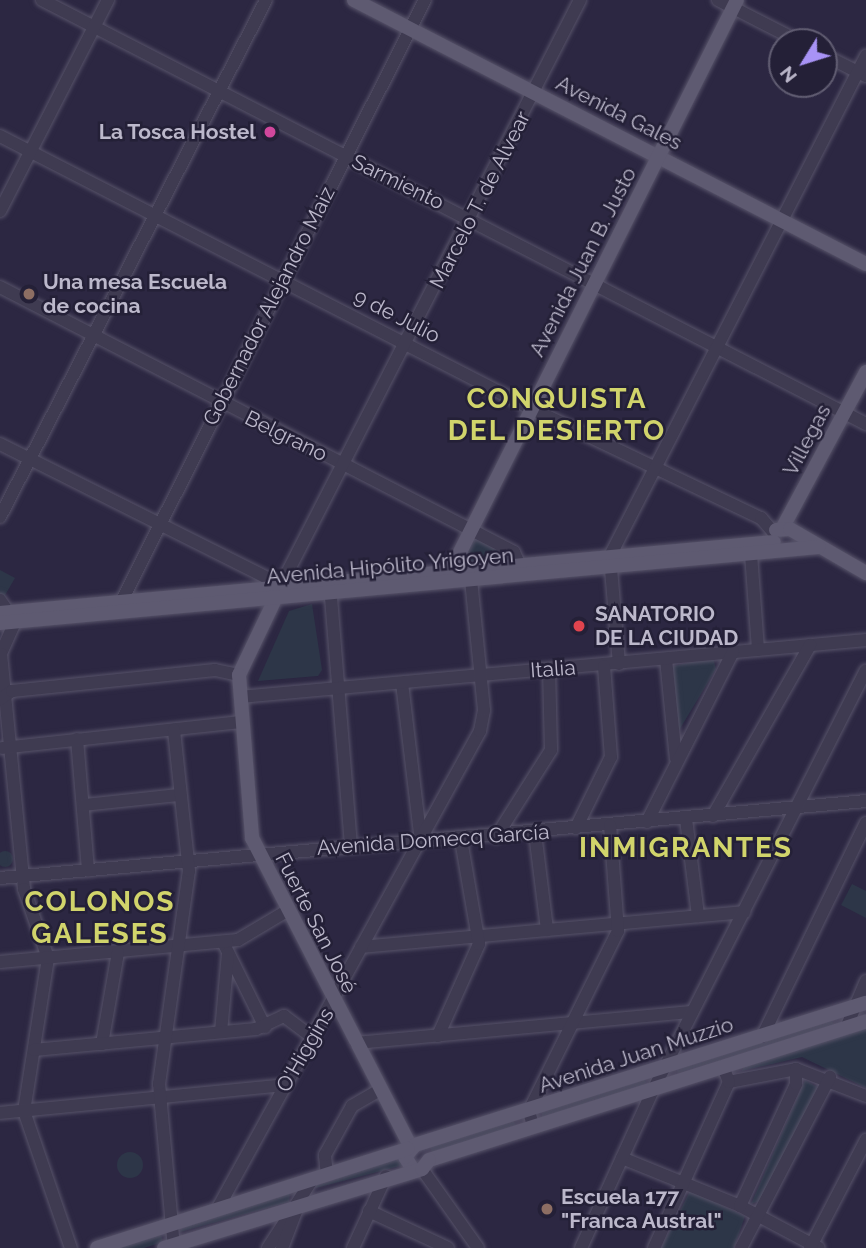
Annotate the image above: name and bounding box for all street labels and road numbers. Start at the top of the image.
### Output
street label: Avenida Gales [552,70,686,156]
street label: Marcelo T. de Alvear [424,106,536,294]
street label: Sarmiento [348,149,448,215]
street label: Avenida Juan B. Justo [524,163,642,361]
street label: Gobernador Alejandro Maiz [198,182,340,430]
street label: 9 de Julio [350,284,444,348]
street label: Villegas [778,400,836,480]
street label: Belgrano [241,405,331,467]
street label: Avenida Hipólito Yrigoyen [265,543,515,589]
street label: Italia [530,655,576,683]
street label: Avenida Domecq García [316,819,550,861]
street label: Fuerte San José [270,848,362,998]
street label: O'Higgins [271,1003,339,1097]
street label: Avenida Juan Muzzio [535,1012,737,1098]

